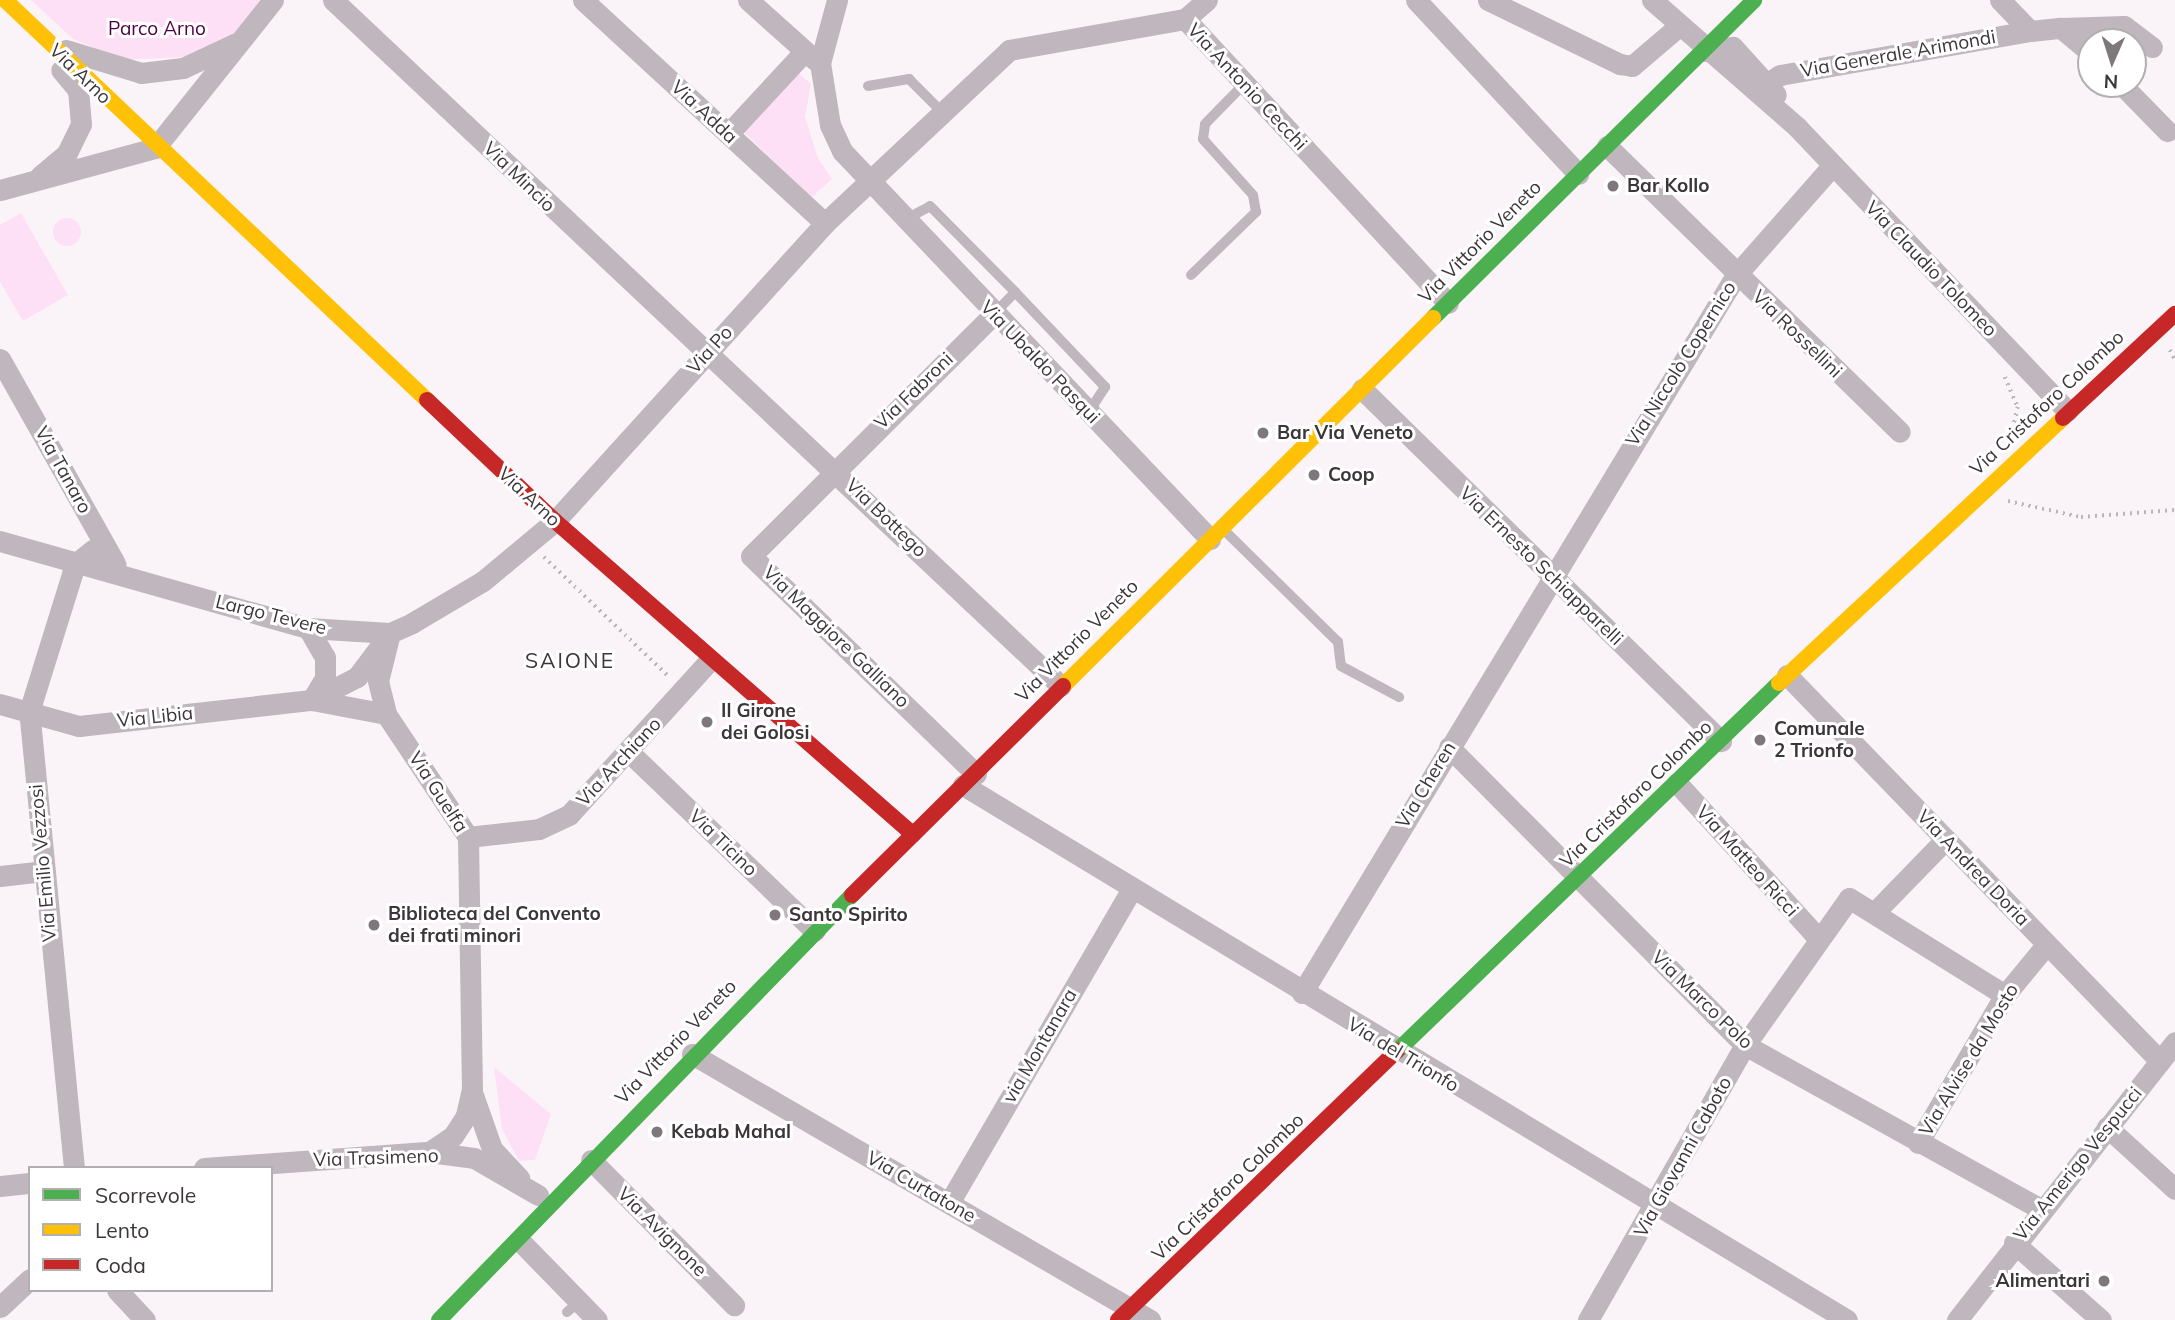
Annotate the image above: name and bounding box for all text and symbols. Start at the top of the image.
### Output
park label: Parco Arno [108,18,206,40]
street label: Via Antonio Cecchi [1182,19,1312,155]
street label: Via Generale Arimondi [1799,26,1997,82]
north arrow [2077,28,2147,98]
street label: Via Arno [44,39,116,109]
text: N [2103,70,2119,94]
street label: Via Adda [666,76,742,148]
street label: Via Mincio [478,137,560,217]
place label: Bar Kollo [1627,175,1709,197]
street label: Via Vittorio Veneto [1414,176,1546,308]
marker: Bar Kollo [1605,178,1621,194]
street label: Via Claudio Tolomeo [1860,196,2002,342]
street label: Via Niccolò Copernico [1621,277,1741,451]
street label: Via Rossellini [1747,285,1847,383]
street label: Via Ubaldo Pasqui [975,296,1105,428]
street label: Via Po [682,321,738,379]
street label: Via Cristoforo Colombo [1965,326,2129,480]
street label: Via Fabroni [870,348,958,434]
place label: Bar Via Veneto [1277,422,1413,444]
street label: Via Tanaro [30,423,96,517]
marker: Bar Via Veneto [1255,425,1271,441]
street label: Via Arno [493,462,565,532]
place label: Coop [1328,464,1375,486]
marker: Coop [1306,467,1322,483]
street label: Via Bottego [841,474,931,562]
street label: Via Ernesto Schiapparelli [1454,482,1628,650]
street label: Via Maggiore Galliano [758,561,914,713]
street label: Via Vittorio Veneto [1011,575,1143,707]
street label: Largo Tevere [213,590,329,640]
district label: SAIONE [526,647,614,673]
place label: Il Girone dei Golosi [721,700,809,744]
street label: Via Libia [116,702,194,732]
street label: Via Archiano [572,713,666,811]
marker: Il Girone dei Golosi [699,714,715,730]
street label: Via Cristoforo Colombo [1555,716,1717,872]
place label: Comunale 2 Trionfo [1774,718,1865,762]
marker: Comunale 2 Trionfo [1752,732,1768,748]
street label: Via Cheren [1391,738,1461,832]
street label: Via Guelfa [404,747,472,837]
street label: Via Emilio Vezzosi [25,783,61,943]
street label: Via Matteo Ricci [1691,801,1803,921]
street label: Via Ticino [684,805,762,881]
street label: Via Andrea Doria [1912,805,2034,931]
place label: Biblioteca del Convento dei frati minori [388,903,601,947]
place label: Santo Spirito [789,904,908,926]
marker: Santo Spirito [767,907,783,923]
marker: Biblioteca del Convento dei frati minori [366,917,382,933]
street label: Via Marco Polo [1647,946,1757,1054]
street label: Via Vittorio Veneto [611,975,741,1109]
street label: Via Alvise da Mosto [1915,980,2023,1140]
street label: via Montanara [998,985,1082,1107]
street label: Via del Trionfo [1343,1013,1463,1097]
street label: Via Giovanni Caboto [1629,1073,1737,1241]
street label: Via Amerigo Vespucci [2009,1083,2147,1245]
street label: Via Cristoforo Colombo [1147,1109,1309,1265]
place label: Kebab Mahal [671,1121,791,1143]
marker: Kebab Mahal [649,1124,665,1140]
street label: Via Trasimeno [313,1144,439,1172]
street label: Via Curtatone [862,1147,980,1227]
legend [28,1166,273,1292]
text: Scorrevole [95,1182,196,1208]
street label: Via Avignone [613,1183,711,1281]
text: Lento [95,1217,149,1243]
text: Coda [95,1252,146,1278]
place label: Alimentari [1995,1270,2090,1292]
marker: Alimentari [2096,1273,2112,1289]

